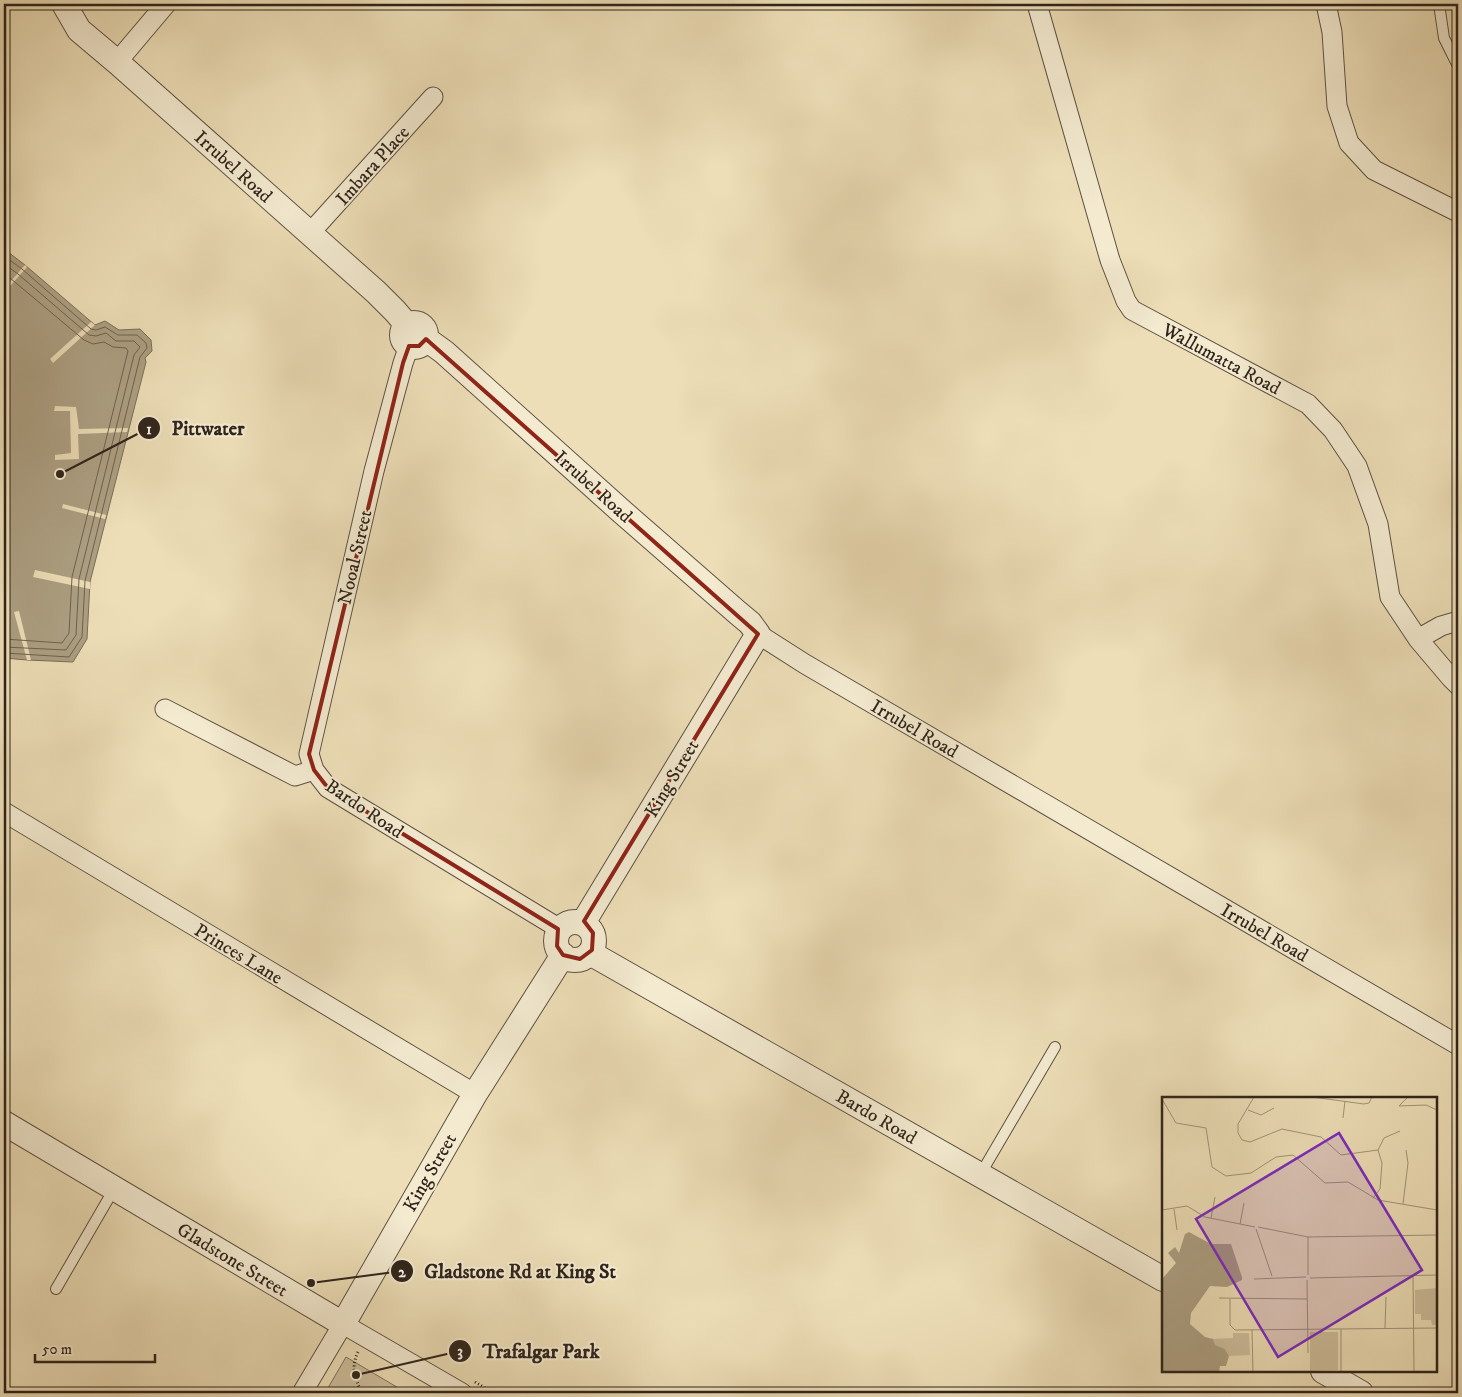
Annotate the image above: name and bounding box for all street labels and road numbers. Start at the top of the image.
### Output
street label: Imbara Place [331,121,415,210]
street label: Irrubel Road [189,126,277,208]
street label: Wallumatta Road [1157,318,1285,400]
street label: Irrubel Road [549,446,637,528]
street label: Nooal Street [333,508,378,607]
street label: Irrubel Road [866,695,962,764]
street label: King Street [640,736,704,822]
street label: Bardo Road [321,775,408,844]
street label: Irrubel Road [1216,899,1312,968]
street label: Princes Lane [190,919,287,990]
street label: Bardo Road [832,1085,921,1150]
street label: King Street [399,1130,462,1216]
street label: Gladstone Street [173,1218,292,1302]

